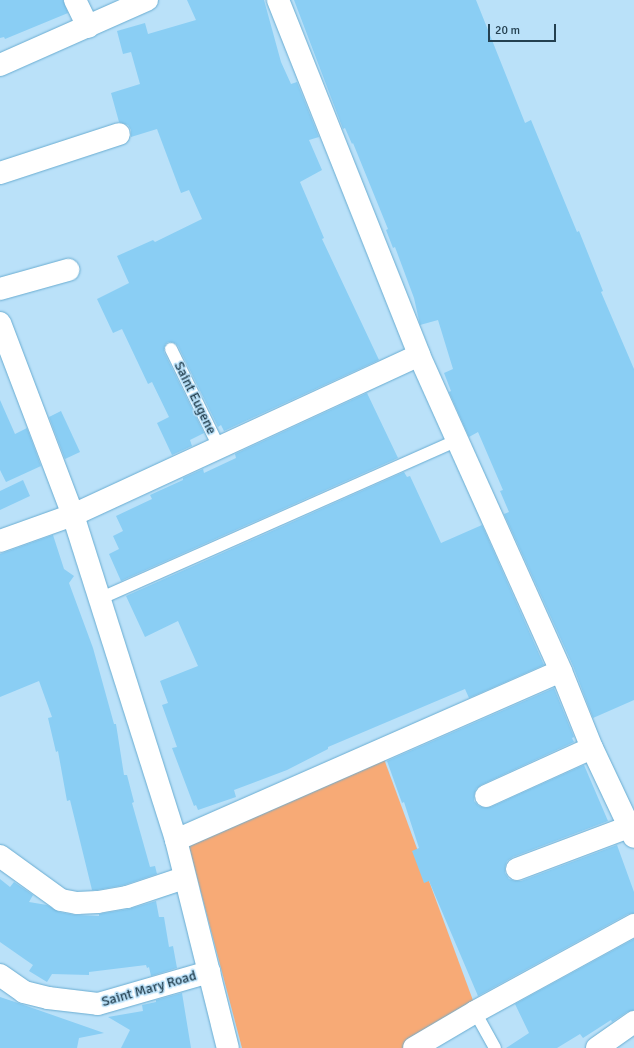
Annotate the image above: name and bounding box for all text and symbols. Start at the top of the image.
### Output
scale bar [490,16,558,42]
text: 20 m [495,23,520,38]
street label: Saint Eugene [170,359,220,437]
street label: Saint Mary Road [100,967,198,1011]

